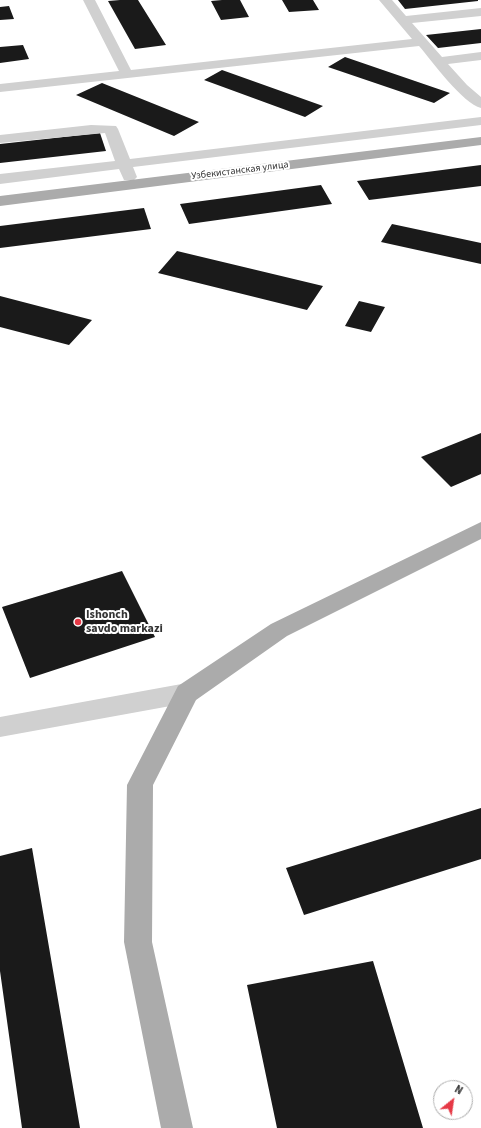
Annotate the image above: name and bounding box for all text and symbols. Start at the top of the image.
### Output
street label: Узбекистанская улица [191,159,289,183]
place label: Ishonch savdo markazi [86,608,163,636]
marker: Ishonch savdo markazi [73,617,83,627]
north arrow [433,1080,473,1120]
text: N [452,1082,466,1098]

